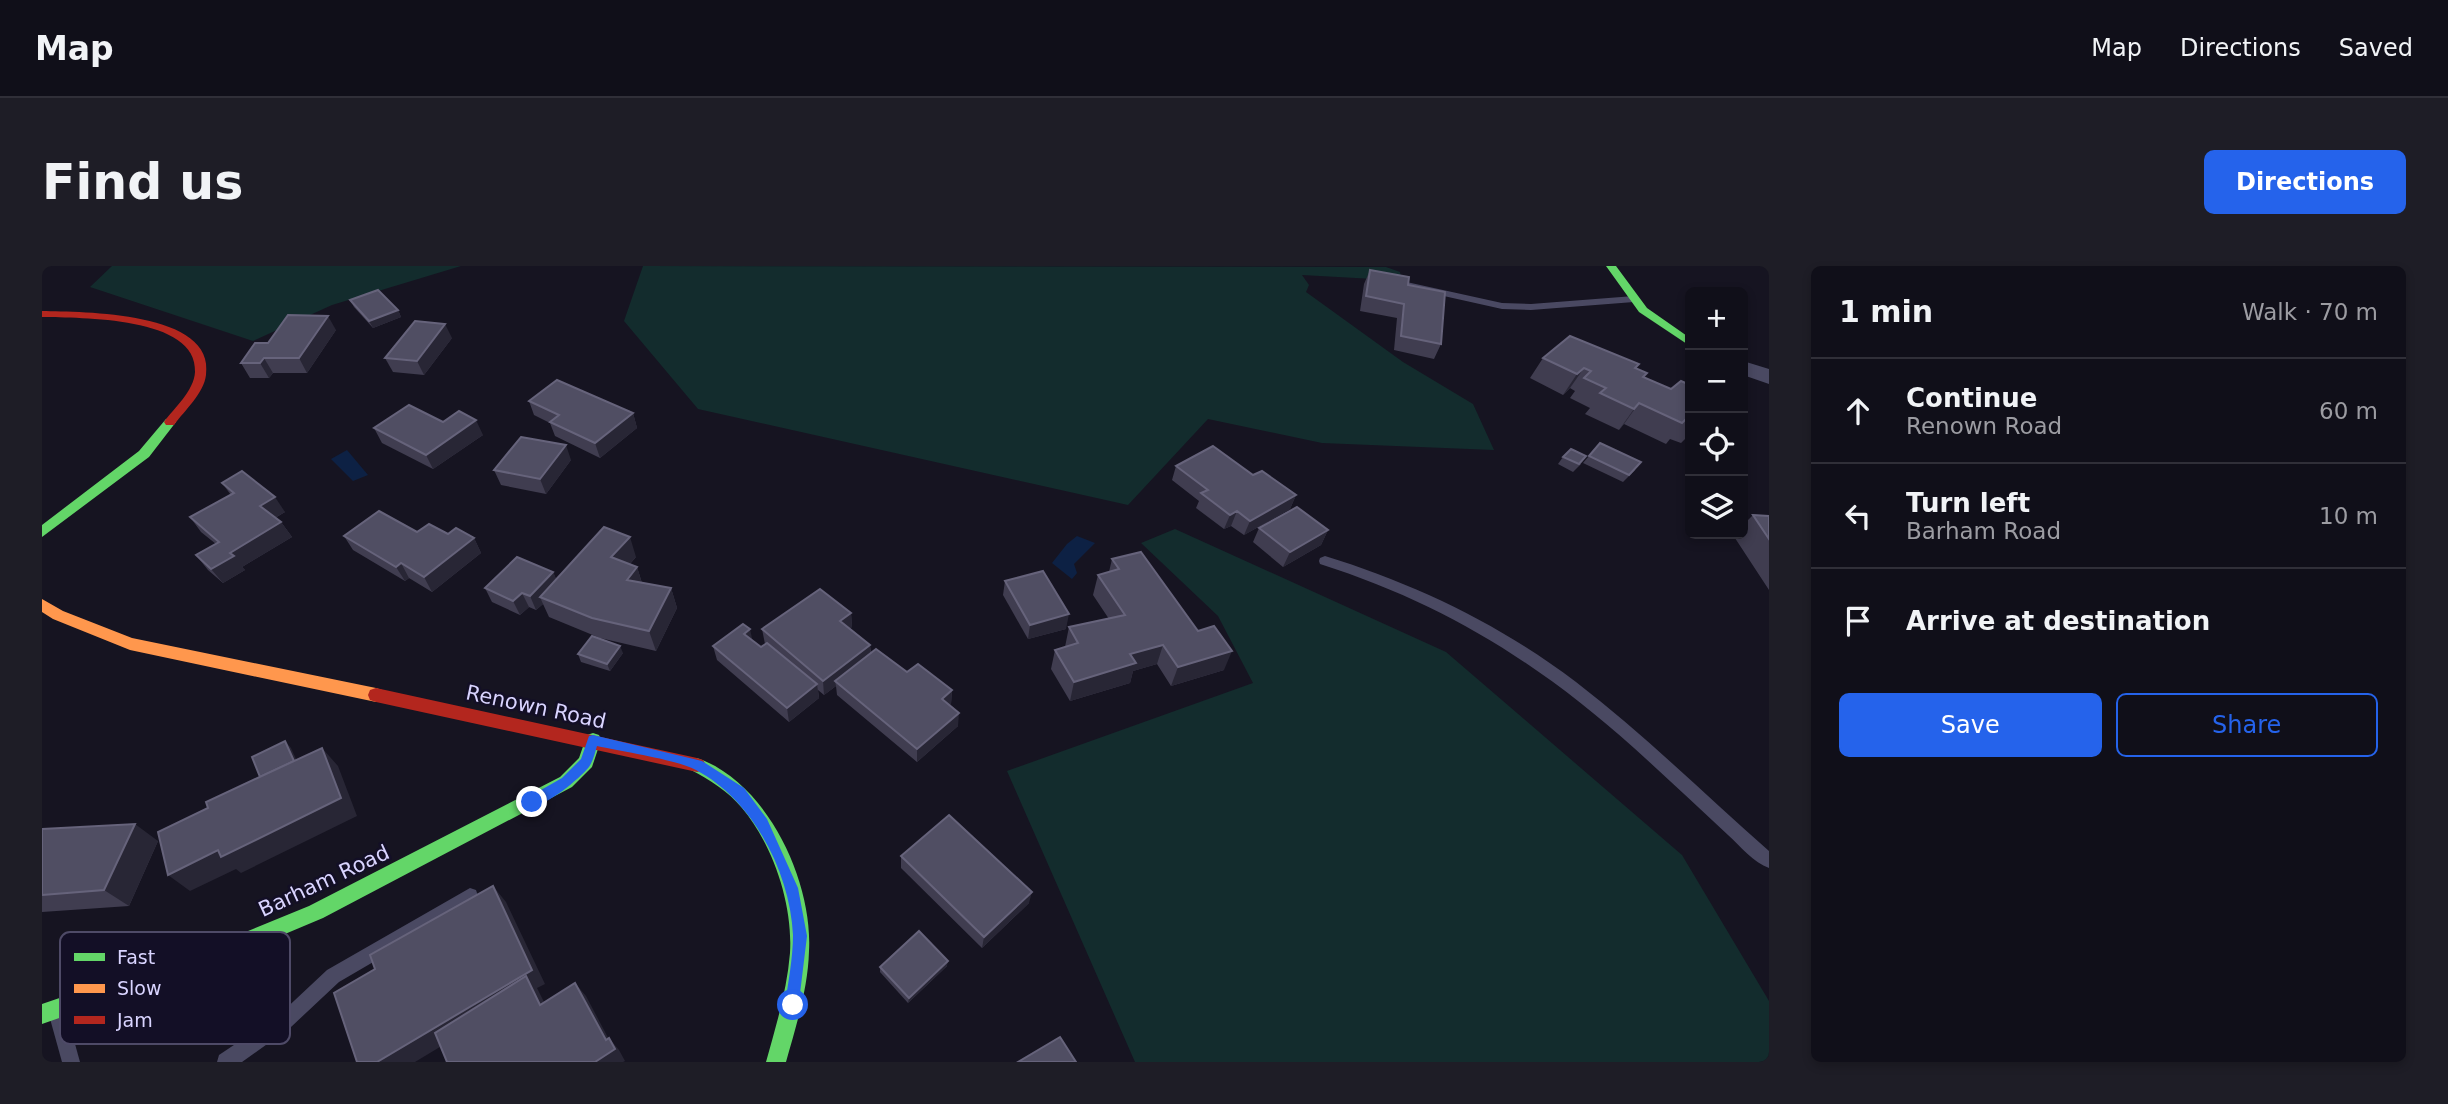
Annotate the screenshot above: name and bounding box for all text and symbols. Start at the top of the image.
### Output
text: Map [35,29,114,68]
text: Map [2091,34,2142,62]
text: Directions [2180,34,2301,62]
text: Saved [2339,34,2413,62]
button: Directions [2204,150,2406,214]
text: Find us [42,154,243,211]
map controls [1685,287,1748,539]
button: + [1685,287,1748,350]
text: 1 min [1839,294,1933,329]
text: Walk · 70 m [2242,299,2378,325]
button: − [1685,350,1748,413]
text: Continue [1906,383,2037,413]
icon: ahead [1839,392,1877,430]
text: 60 m [2319,398,2378,424]
button: locate [1685,413,1748,476]
text: Renown Road [1906,413,2062,439]
button: layers [1685,476,1748,539]
text: Turn left [1906,488,2030,518]
icon: left [1839,497,1877,535]
text: 10 m [2319,503,2378,529]
text: Barham Road [1906,518,2061,544]
icon: arrive [1839,602,1877,640]
text: Arrive at destination [1906,606,2210,636]
street label: Renown Road [464,680,608,734]
button: Save [1839,693,2102,757]
button: Share [2116,693,2378,757]
route end [516,786,547,817]
street label: Barham Road [255,840,393,922]
legend [60,932,290,1044]
text: Fast [117,946,155,968]
text: Slow [117,977,162,999]
route start [777,989,808,1020]
text: Jam [116,1009,153,1031]

